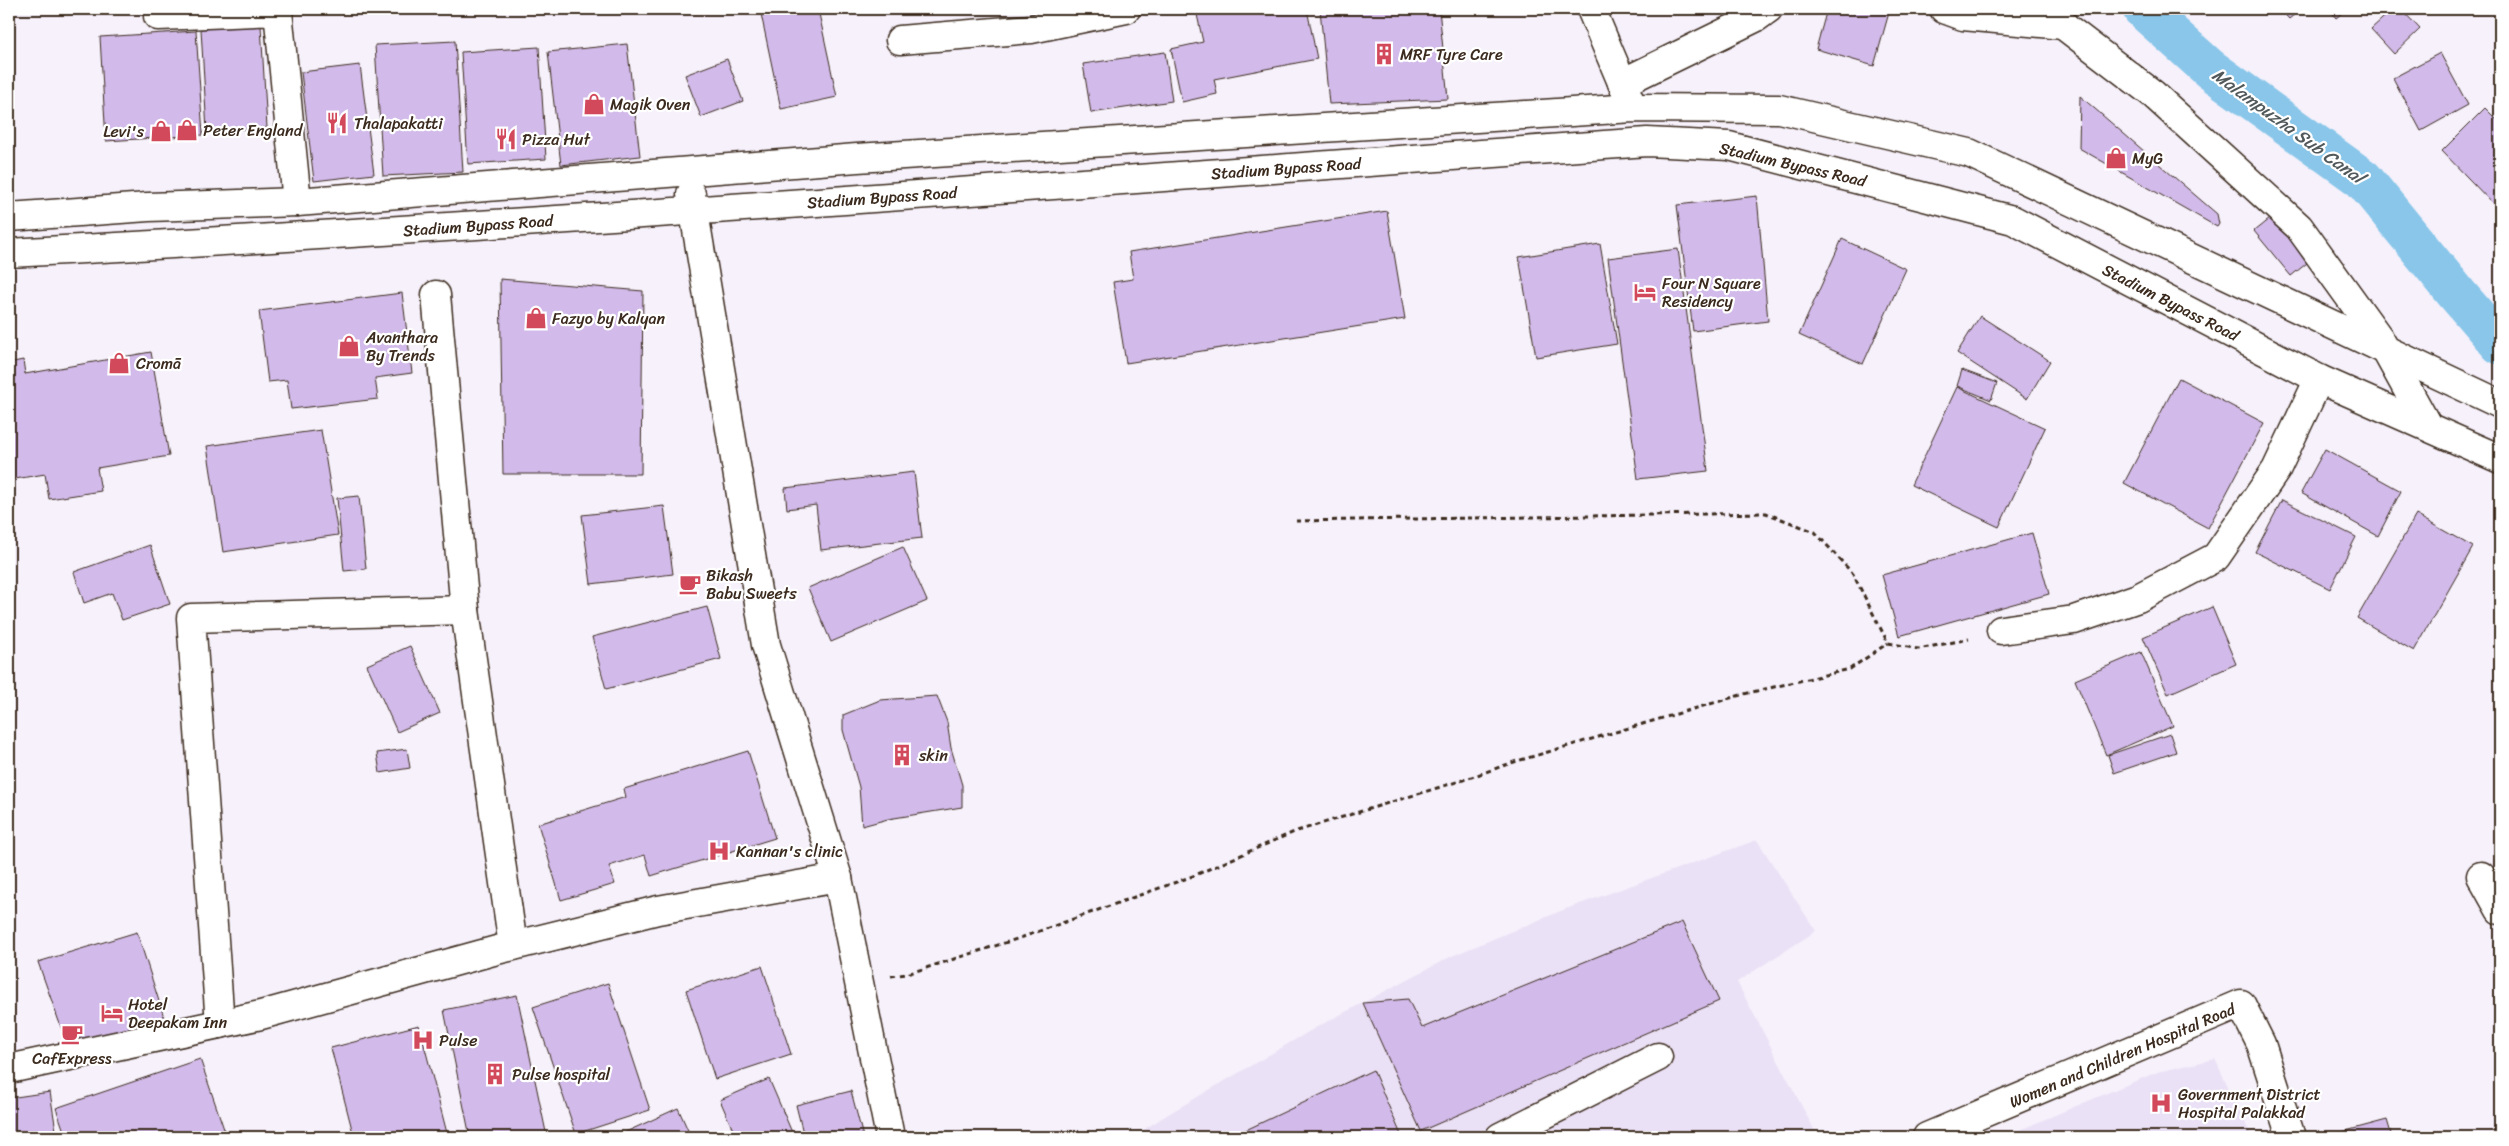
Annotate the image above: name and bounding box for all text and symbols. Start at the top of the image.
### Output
place label: MRF Tyre Care [1400,40,1503,69]
building icon: MRF Tyre Care [1371,41,1397,67]
water label: Malampuzha Sub Canal [2205,60,2374,195]
place label: Magik Oven [610,90,691,119]
shop icon: Magik Oven [581,91,607,117]
place label: Thalapakatti [354,109,443,138]
restaurant icon: Thalapakatti [324,110,350,136]
place label: Peter England [203,116,304,145]
place label: Levi's [103,117,145,146]
shop icon: Peter England [174,117,200,143]
shop icon: Levi's [148,118,174,144]
place label: Pizza Hut [522,125,590,154]
restaurant icon: Pizza Hut [493,126,519,152]
street label: Stadium Bypass Road [1716,133,1871,196]
place label: MyG [2132,144,2163,173]
shop icon: MyG [2103,145,2129,171]
street label: Stadium Bypass Road [1210,149,1364,188]
street label: Stadium Bypass Road [806,178,960,217]
street label: Stadium Bypass Road [402,206,556,245]
street label: Stadium Bypass Road [2097,255,2246,350]
place label: Four N Square Residency [1662,269,1761,316]
hotel icon: Four N Square Residency [1632,279,1658,305]
place label: Fazyo by Kalyan [552,304,665,333]
shop icon: Fazyo by Kalyan [523,305,549,331]
place label: Avanthara By Trends [365,323,438,370]
shop icon: Avanthara By Trends [336,333,362,359]
place label: Cromā [136,349,182,378]
shop icon: Cromā [106,350,132,376]
place label: Bikash Babu Sweets [706,561,797,608]
cafe icon: Bikash Babu Sweets [677,571,703,597]
place label: skin [918,741,948,770]
building icon: skin [889,742,915,768]
place label: Kannan's clinic [736,837,843,866]
hospital icon: Kannan's clinic [706,838,732,864]
place label: Hotel Deepakam Inn [128,990,227,1037]
street label: Women and Children Hospital Road [2005,994,2241,1116]
hotel icon: Hotel Deepakam Inn [99,1000,125,1026]
cafe icon: CafExpress [59,1021,85,1047]
place label: Pulse [439,1026,477,1055]
hospital icon: Pulse [410,1027,436,1053]
place label: CafExpress [32,1044,112,1073]
place label: Pulse hospital [512,1060,611,1089]
building icon: Pulse hospital [482,1061,508,1087]
place label: Government District Hospital Palakkad [2178,1080,2321,1127]
hospital icon: Government District Hospital Palakkad [2148,1090,2174,1116]

